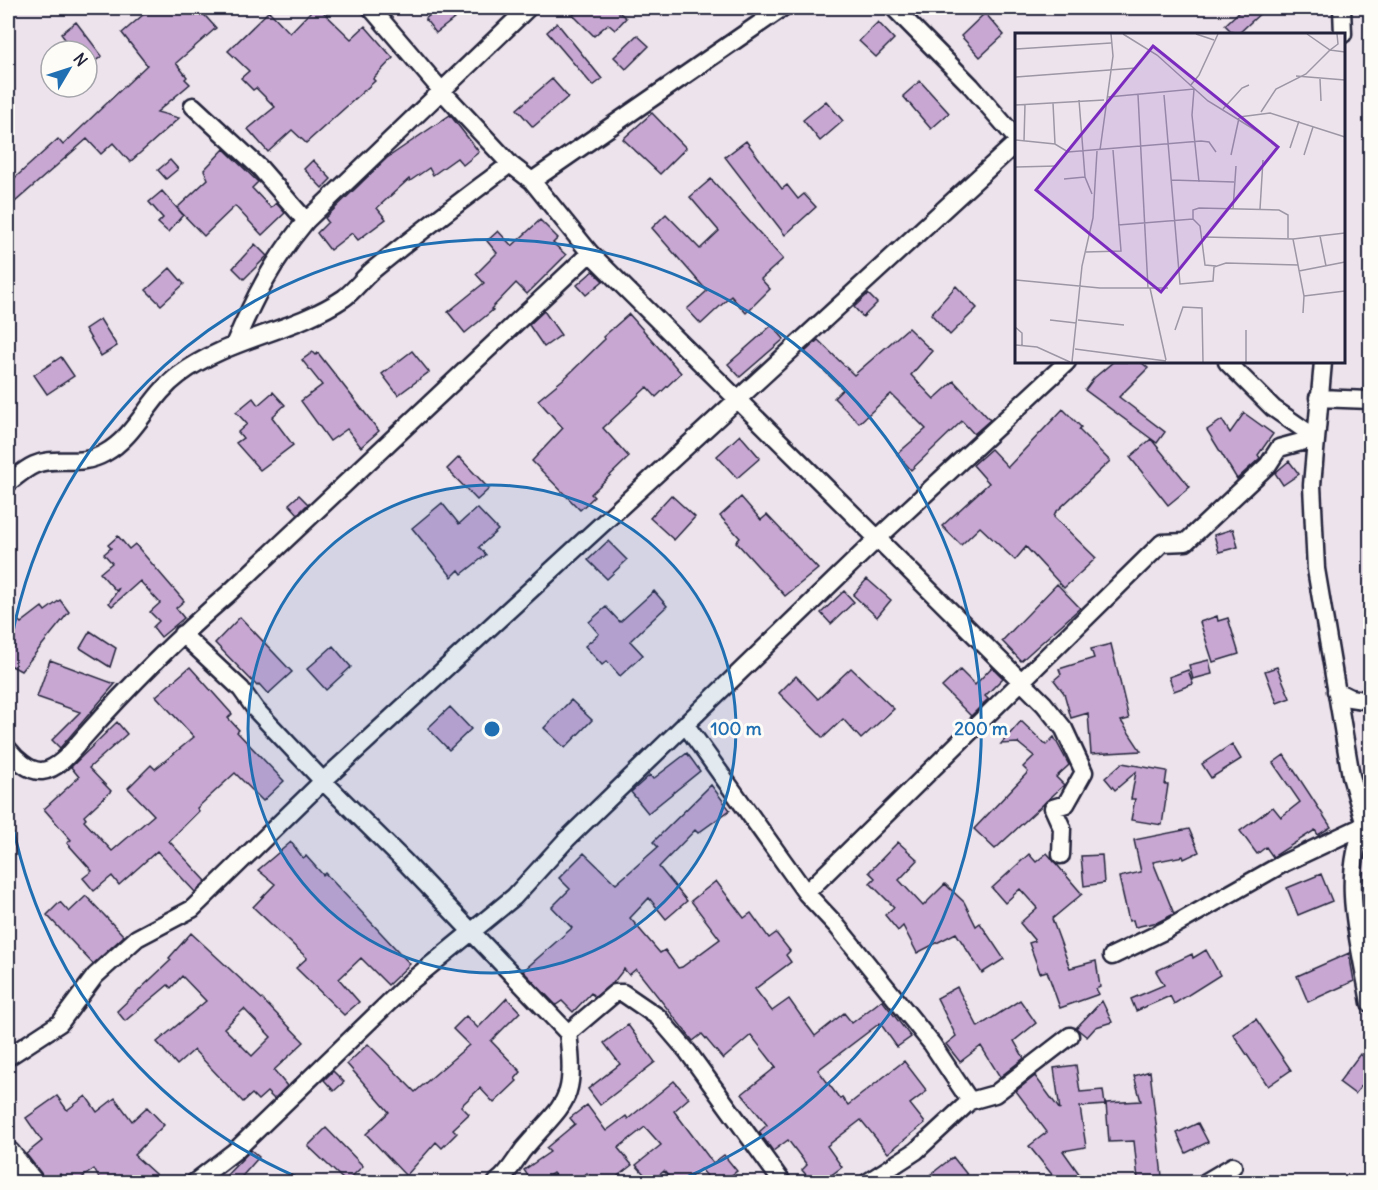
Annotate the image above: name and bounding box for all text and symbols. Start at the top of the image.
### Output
inset map [1015,33,1345,363]
north arrow [39,39,99,99]
text: N [69,49,92,70]
text: 100 m [711,717,762,740]
text: 200 m [954,717,1008,740]
centre of rings [482,719,502,739]

